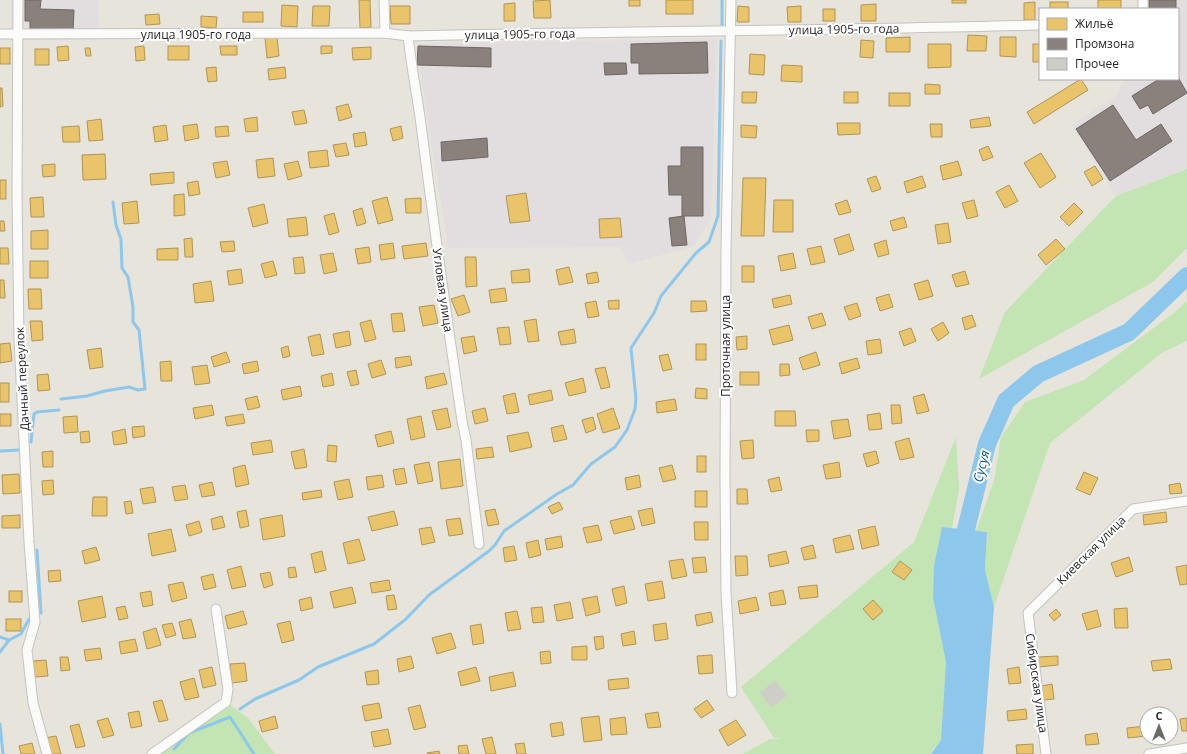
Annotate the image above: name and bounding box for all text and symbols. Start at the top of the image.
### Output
legend [1039,8,1179,80]
text: Жильё [1075,15,1114,32]
street label: улица 1905-го года [789,20,899,38]
street label: улица 1905-го года [465,25,575,43]
street label: улица 1905-го года [141,26,251,43]
text: Промзона [1075,35,1134,52]
text: Прочее [1075,55,1119,72]
street label: Угловая улица [429,247,457,333]
street label: Проточная улица [717,295,734,397]
street label: Дачный переулок [11,326,33,432]
water label: Сусуя [968,448,994,484]
street label: Киевская улица [1053,512,1129,588]
street label: Сибирская улица [1022,632,1052,734]
north arrow [1139,706,1179,746]
text: С [1155,708,1163,723]

